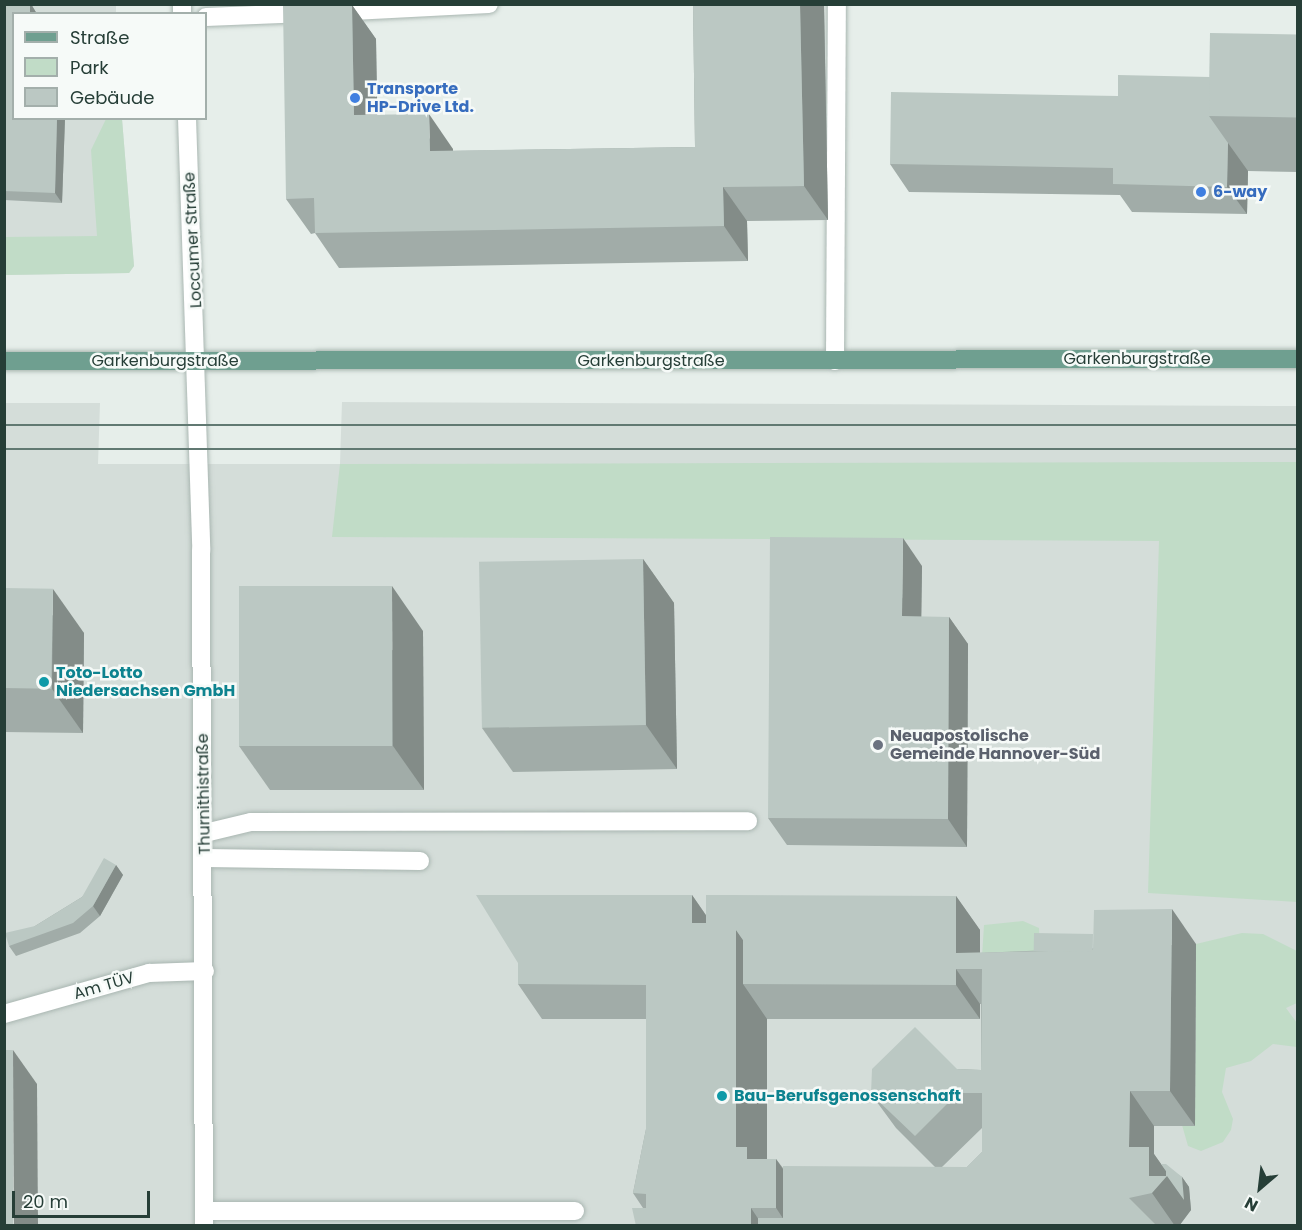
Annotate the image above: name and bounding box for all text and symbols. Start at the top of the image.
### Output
legend [12,12,207,120]
text: Straße [70,25,129,50]
text: Park [70,55,109,80]
place label: Transporte HP-Drive Ltd. [367,79,474,117]
text: Gebäude [70,85,154,110]
marker: Transporte HP-Drive Ltd. [348,91,362,105]
street label: Loccumer Straße [180,171,206,309]
place label: 6-way [1213,182,1267,202]
marker: 6-way [1194,185,1208,199]
street label: Garkenburgstraße [1063,349,1211,369]
street label: Garkenburgstraße [91,351,239,371]
street label: Garkenburgstraße [577,351,725,371]
place label: Toto-Lotto Niedersachsen GmbH [56,663,235,701]
marker: Toto-Lotto Niedersachsen GmbH [37,675,51,689]
place label: Neuapostolische Gemeinde Hannover-Süd [890,726,1100,764]
street label: Thurnithistraße [193,733,215,855]
marker: Neuapostolische Gemeinde Hannover-Süd [871,738,885,752]
street label: Am TÜV [72,968,136,1004]
place label: Bau-Berufsgenossenschaft [734,1086,961,1106]
marker: Bau-Berufsgenossenschaft [715,1089,729,1103]
north arrow [1230,1158,1290,1218]
scale bar [15,1179,153,1217]
text: 20 m [23,1189,68,1214]
text: N [1241,1191,1262,1217]

